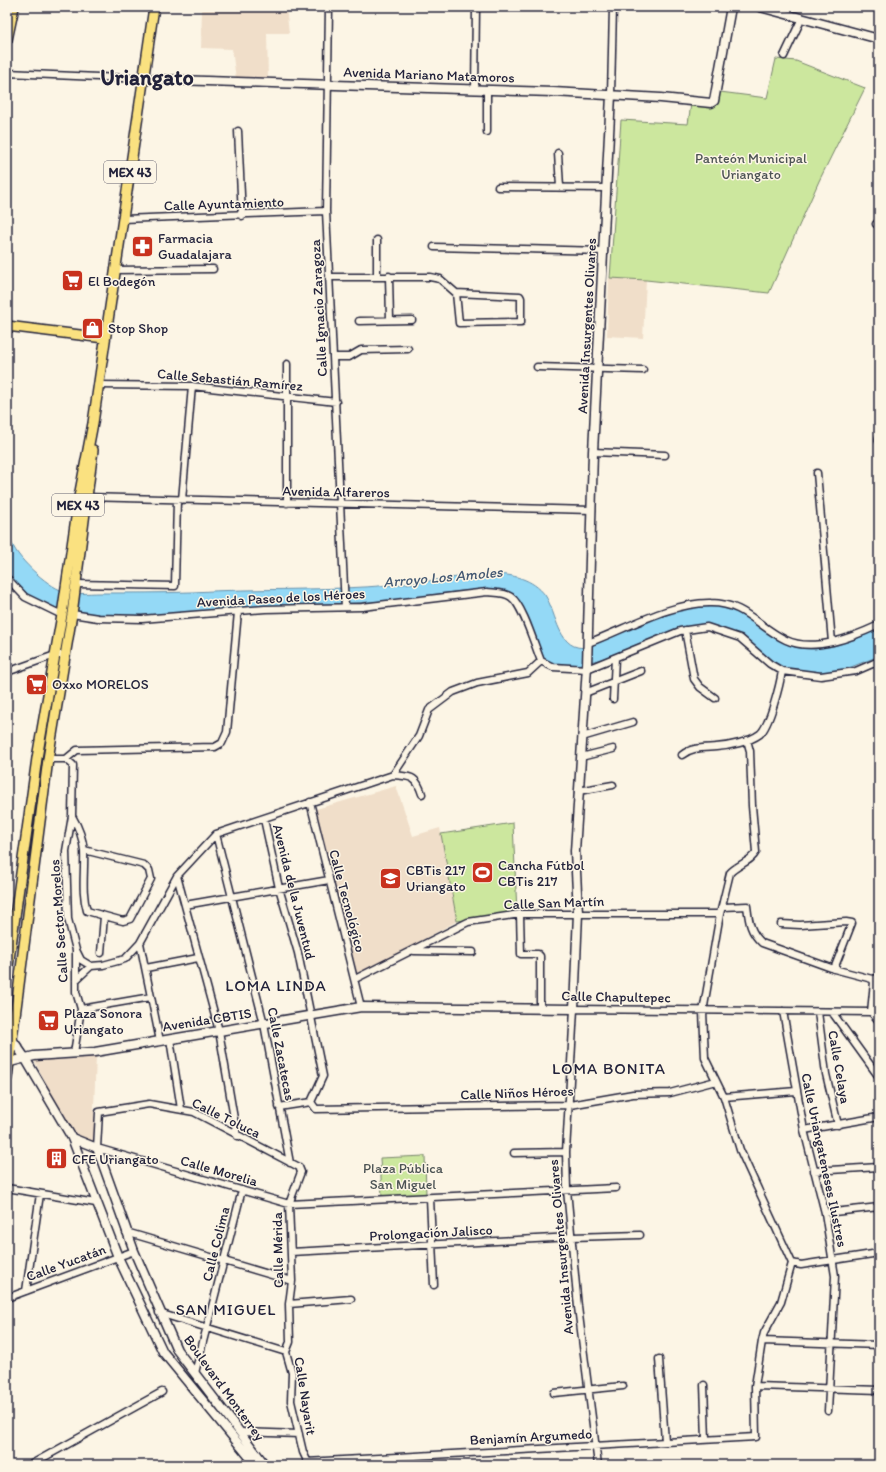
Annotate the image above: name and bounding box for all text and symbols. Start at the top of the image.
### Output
district label: Uriangato [100,64,194,91]
street label: Avenida Mariano Matamoros [343,64,515,86]
park label: Panteón Municipal Uriangato [695,150,807,183]
road number: MEX 43 [104,161,156,183]
street label: Calle Ayuntamiento [164,193,284,215]
place label: Farmacia Guadalajara [158,230,232,263]
pharmacy icon: Farmacia Guadalajara [130,233,156,259]
street label: Calle Ignacio Zaragoza [307,238,331,377]
street label: Avenida Insurgentes Olivares [574,238,600,414]
supermarket icon: El Bodegón [59,268,85,294]
place label: El Bodegón [88,273,156,290]
shop icon: Stop Shop [79,315,105,341]
place label: Stop Shop [108,320,168,337]
street label: Calle Sebastián Ramírez [156,365,304,395]
street label: Avenida Alfareros [282,483,390,501]
road number: MEX 43 [52,494,104,516]
water label: Arroyo Los Amoles [383,563,505,591]
street label: Avenida Paseo de los Héroes [196,585,366,611]
supermarket icon: Oxxo MORELOS [23,671,49,697]
place label: Oxxo MORELOS [52,676,149,693]
street label: Avenida de la Juventud [269,823,319,962]
street label: Calle Tecnológico [325,848,369,954]
place label: Cancha Fútbol CBTis 217 [498,857,585,890]
street label: Calle Sector Morelos [46,859,72,983]
sports icon: Cancha Fútbol CBTis 217 [469,860,495,886]
place label: CBTis 217 Uriangato [406,862,466,895]
school or university icon: CBTis 217 Uriangato [377,865,403,891]
street label: Calle San Martín [503,893,605,913]
district label: LOMA LINDA [225,976,327,995]
street label: Calle Chapultepec [561,988,671,1006]
place label: Plaza Sonora Uriangato [64,1005,142,1038]
street label: Avenida CBTIS [161,1005,253,1035]
street label: Calle Zacatecas [264,1006,298,1102]
supermarket icon: Plaza Sonora Uriangato [36,1008,62,1034]
street label: Calle Celaya [824,1029,854,1105]
district label: LOMA BONITA [552,1059,666,1078]
street label: Calle Uriangateneses Ilustres [797,1071,851,1249]
street label: Calle Niños Héroes [460,1083,574,1103]
street label: Calle Toluca [189,1094,263,1142]
building icon: CFE Uriangato [44,1146,70,1172]
place label: CFE Uriangato [72,1151,159,1168]
street label: Calle Morelia [178,1152,260,1190]
street label: Avenida Insurgentes Olivares [545,1159,577,1335]
park label: Plaza Pública San Miguel [363,1160,444,1193]
street label: Calle Colima [199,1205,234,1283]
street label: Calle Mérida [269,1211,287,1288]
street label: Prolongación Jalisco [369,1221,493,1245]
street label: Calle Yucatán [24,1241,109,1285]
district label: SAN MIGUEL [176,1300,276,1319]
street label: Boulevard Monterrey [180,1332,268,1444]
street label: Calle Nayarit [290,1356,320,1436]
street label: Benjamín Argumedo [469,1425,593,1449]

